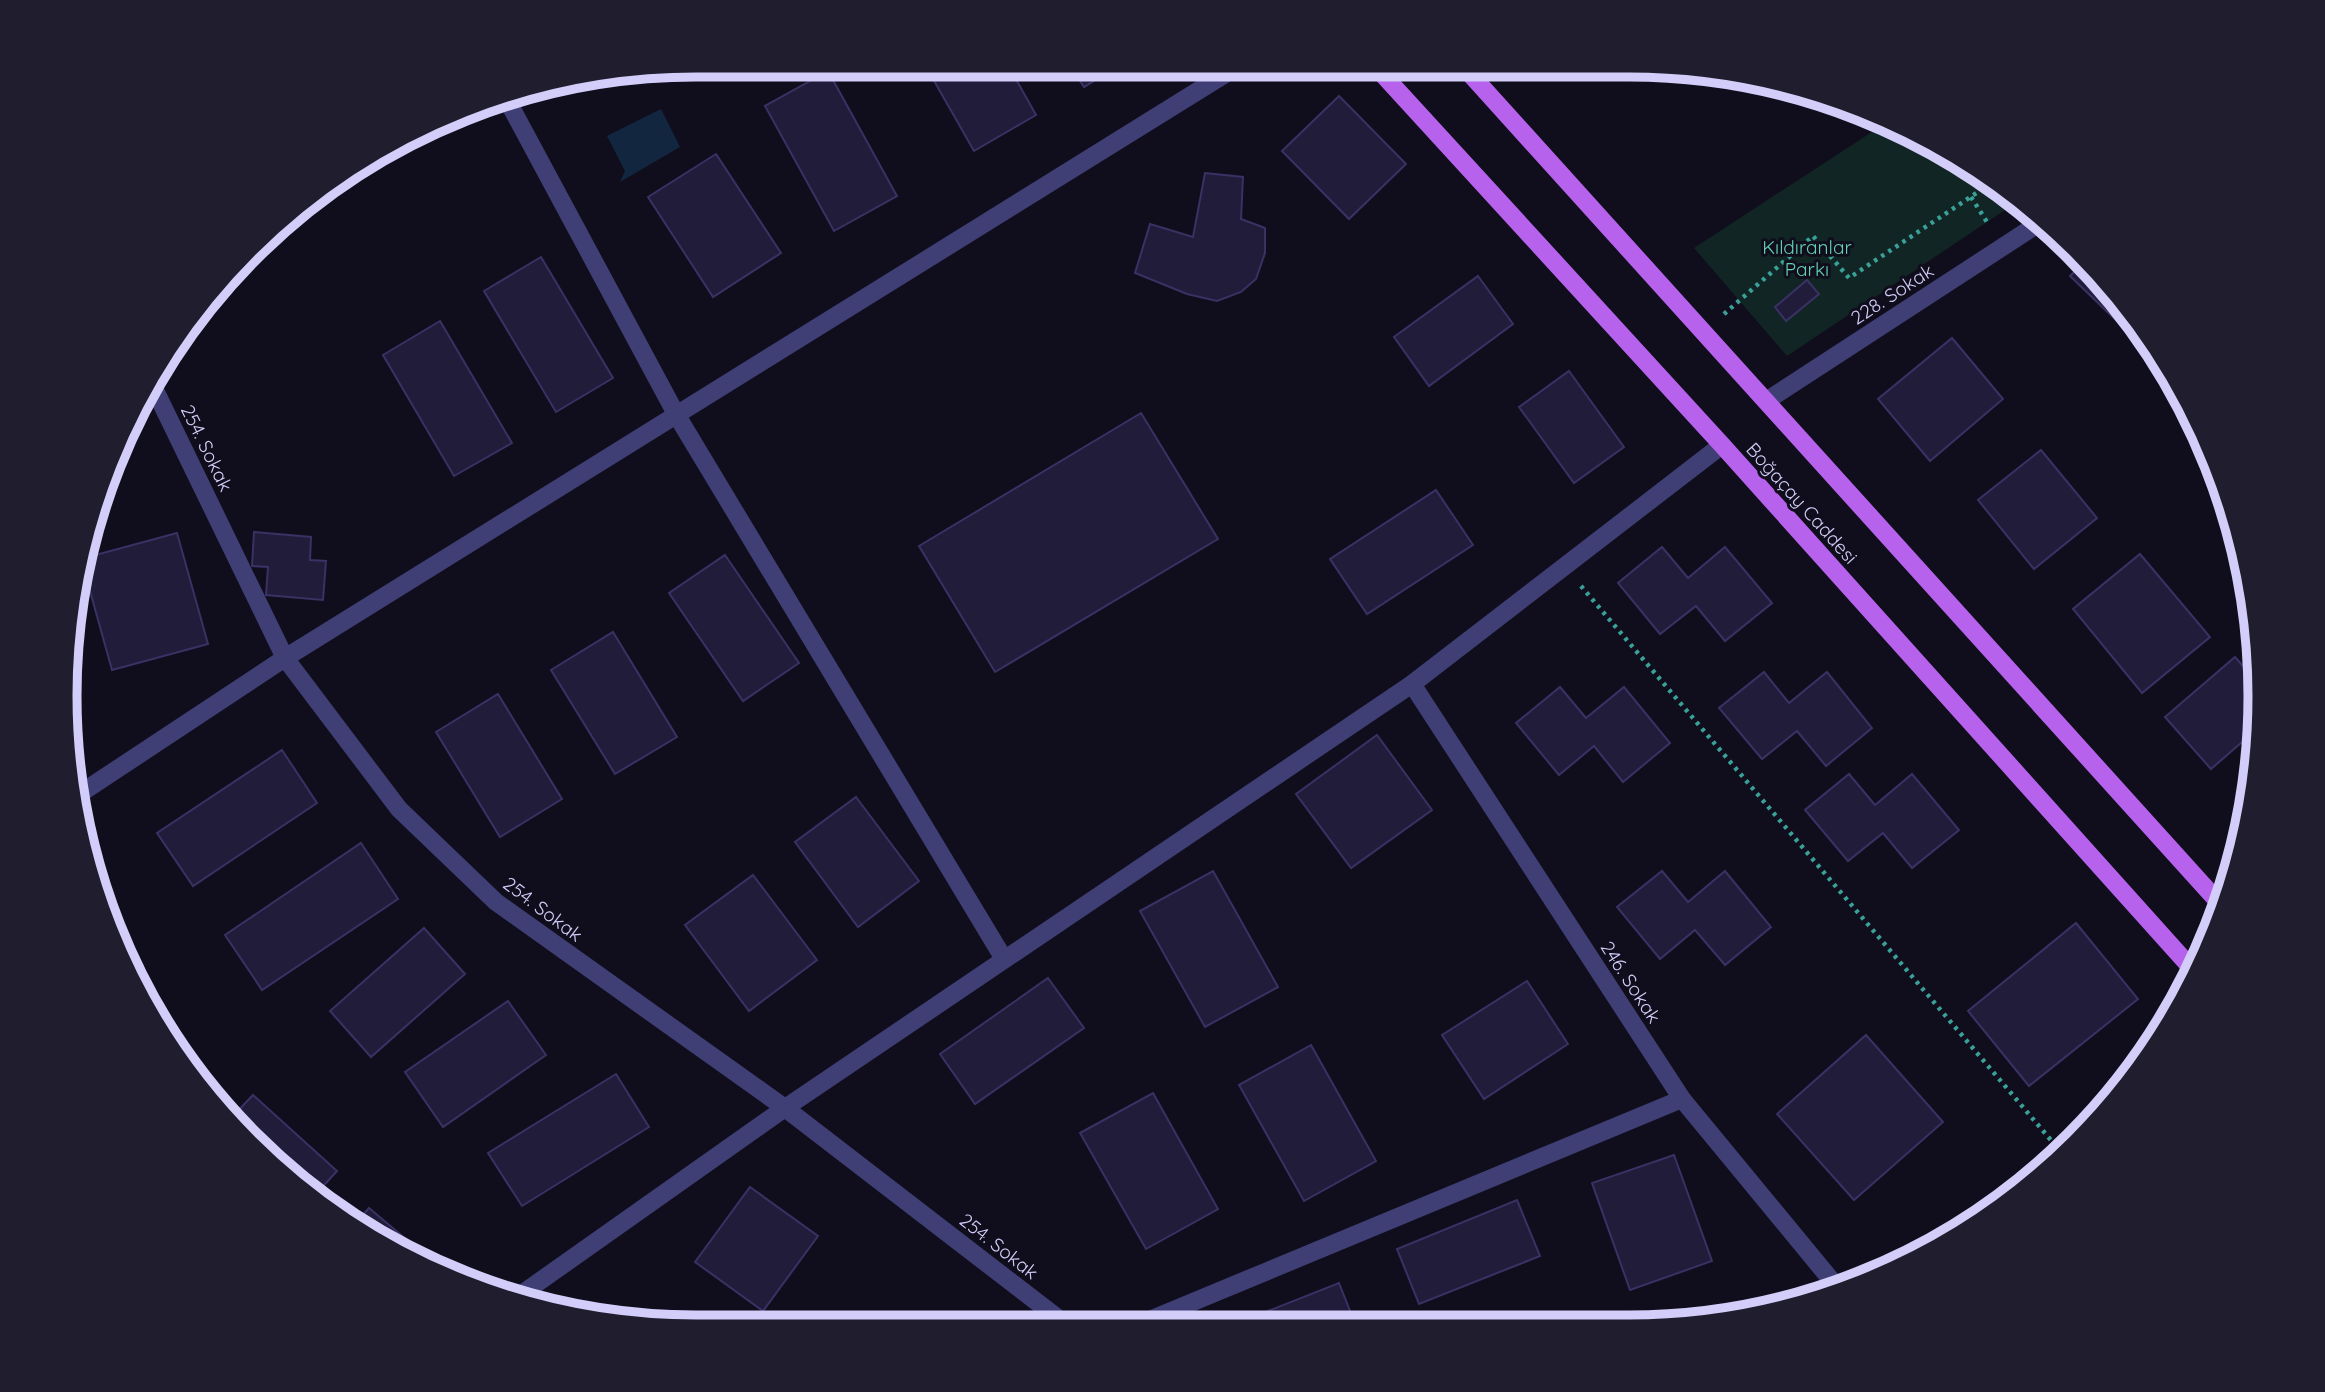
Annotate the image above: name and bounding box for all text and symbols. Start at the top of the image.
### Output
park label: Kıldıranlar Parkı [1762,235,1852,281]
street label: 228. Sokak [1846,258,1938,330]
street label: 254. Sokak [176,401,238,495]
street label: Boğaçay Caddesi [1741,437,1863,569]
street label: 254. Sokak [498,871,588,947]
street label: 246. Sokak [1596,936,1666,1028]
street label: 254. Sokak [955,1208,1043,1284]

